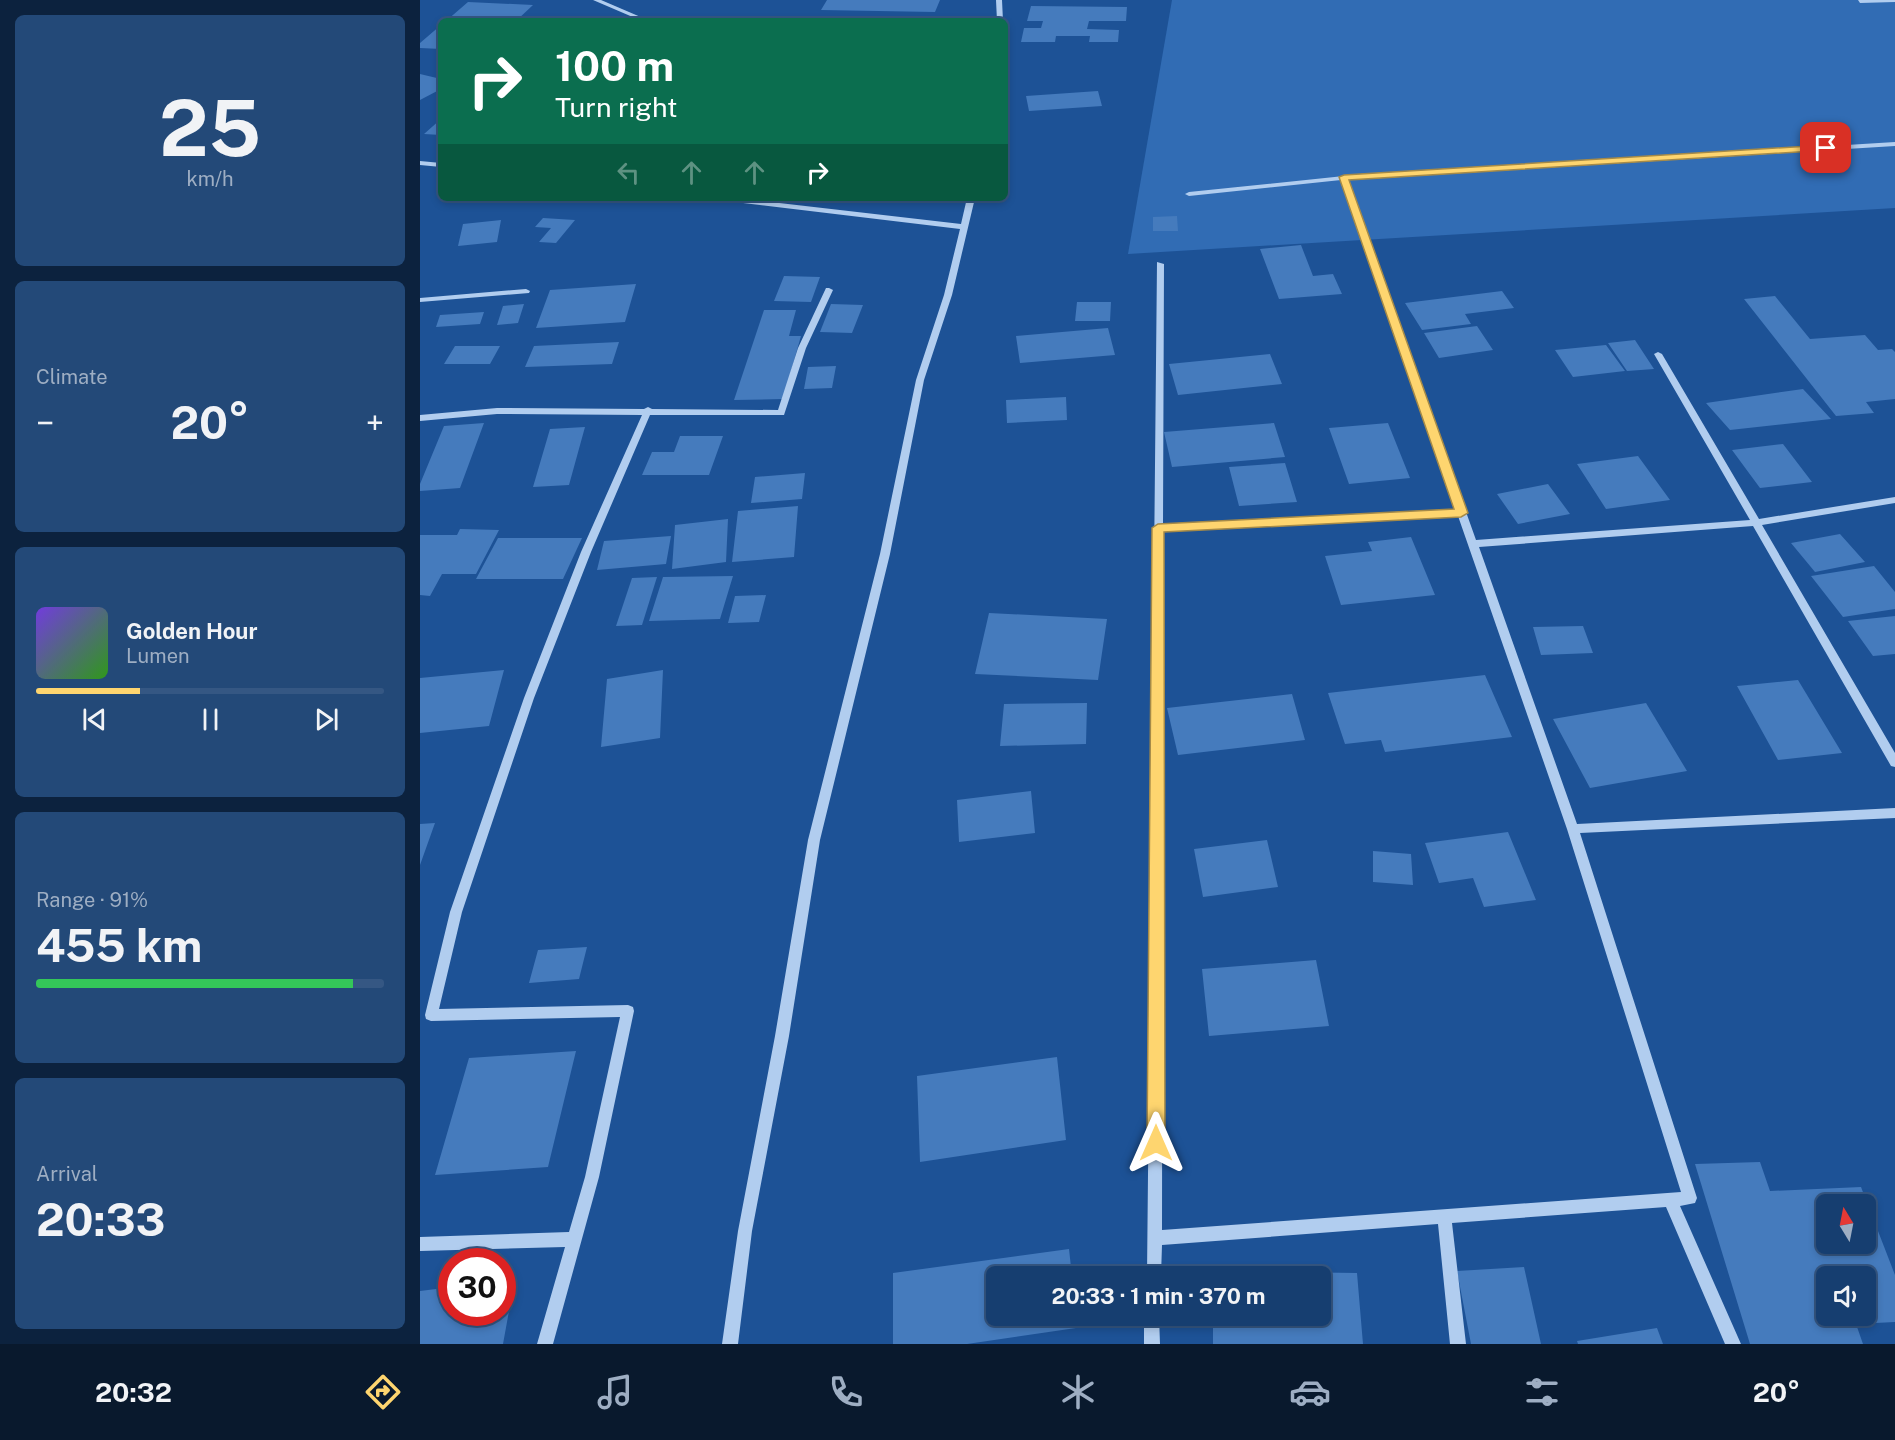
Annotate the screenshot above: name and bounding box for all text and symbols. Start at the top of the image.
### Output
text: 100 m [555,41,674,90]
icon: right [456,42,534,120]
text: 25 [159,82,261,174]
text: Turn right [555,91,678,123]
pin [1800,122,1851,173]
icon: arrive [1809,131,1842,164]
icon: left [612,156,645,189]
icon: ahead [675,156,708,189]
icon: ahead [738,156,771,189]
icon: right [801,156,834,189]
text: km/h [186,167,234,191]
text: Climate [36,365,108,389]
text: 20° [171,396,249,449]
text: − [36,404,54,442]
text: + [366,404,384,442]
text: Golden Hour [126,618,257,644]
text: Lumen [126,644,190,668]
icon: previous [78,703,111,736]
icon: pause [194,703,227,736]
icon: next [310,703,343,736]
text: Range · 91% [36,888,148,912]
text: 455 km [36,919,202,972]
position arrow [1124,1111,1188,1175]
text: Arrival [36,1162,98,1186]
text: 20:33 [36,1193,165,1246]
north arrow [1816,1194,1876,1254]
map controls [1816,1194,1876,1326]
speed limit sign: 30 [438,1248,516,1326]
button: sound [1816,1266,1876,1326]
text: 20:33 · 1 min · 370 m [1051,1283,1266,1309]
icon: directions [362,1371,404,1413]
icon: music [594,1371,636,1413]
icon: phone [825,1371,867,1413]
icon: climate [1057,1371,1099,1413]
icon: car [1289,1371,1331,1413]
icon: filters [1521,1371,1563,1413]
text: 20:32 [95,1376,172,1408]
text: 20° [1753,1376,1800,1408]

